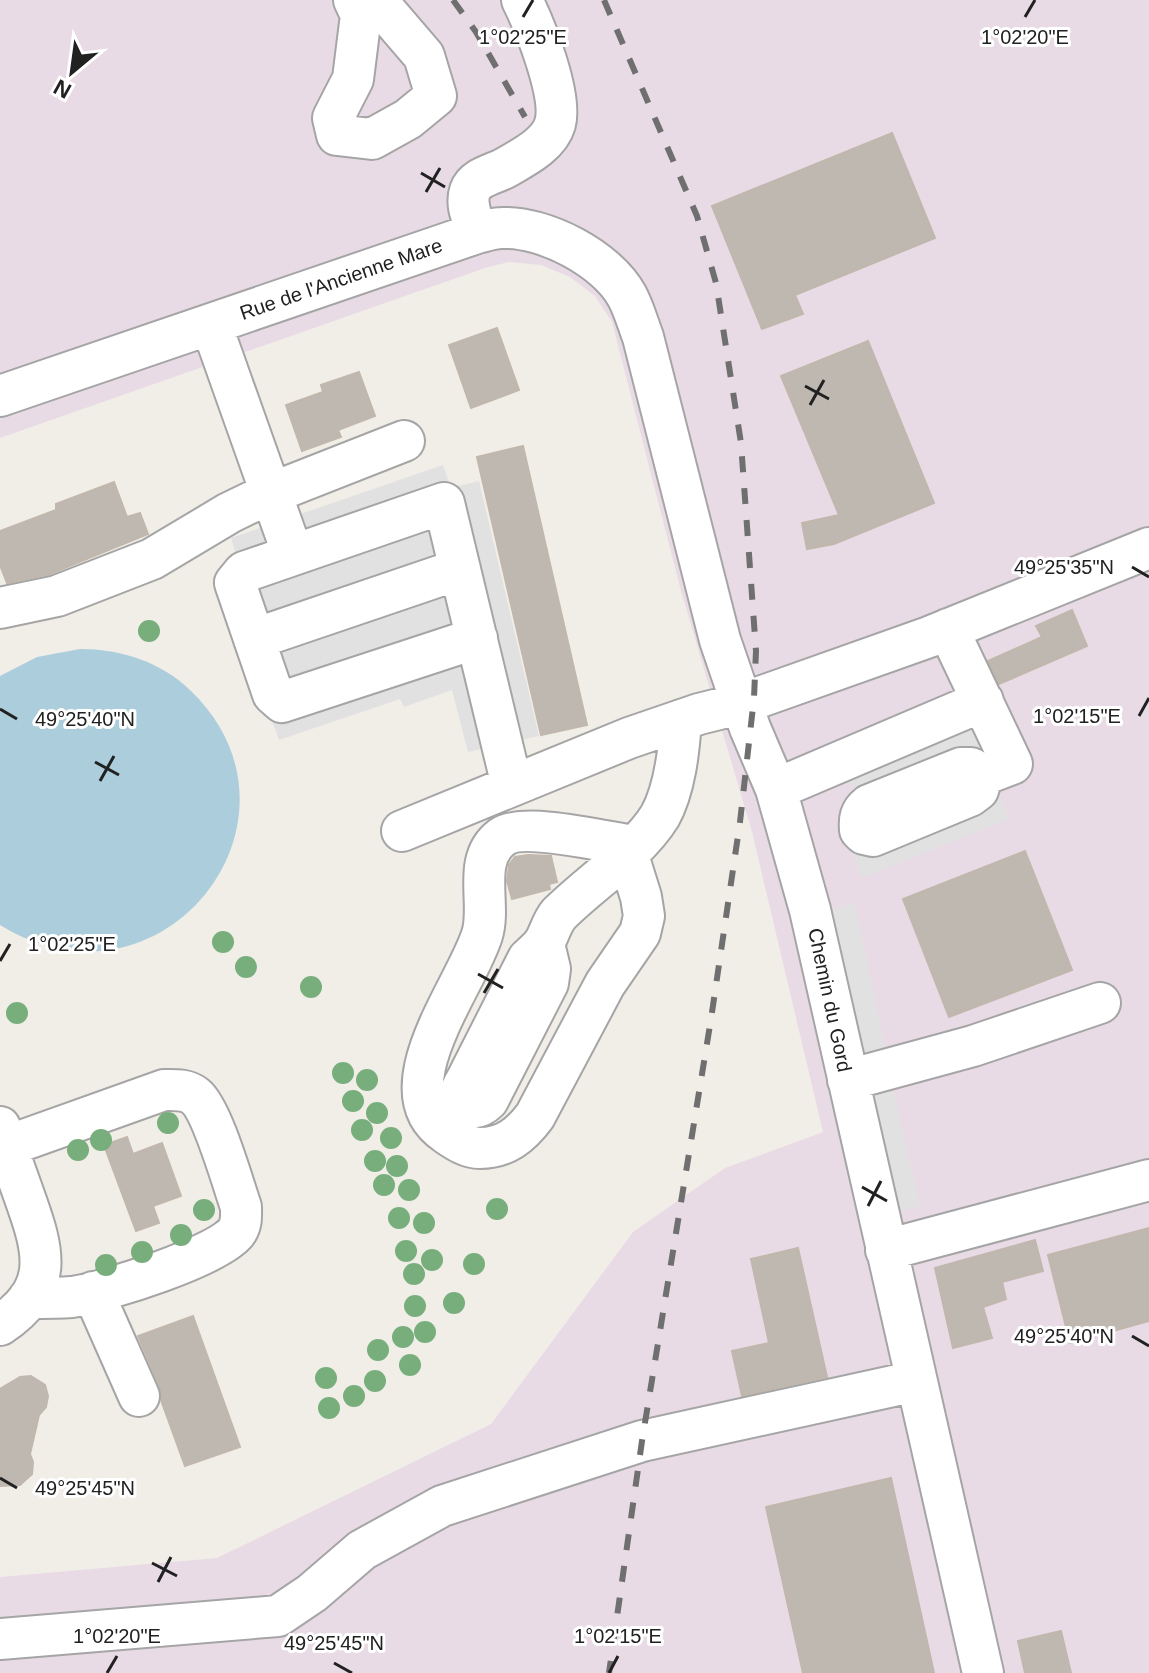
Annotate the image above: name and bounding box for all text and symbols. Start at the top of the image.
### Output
text: 1°02'25"E [479,26,567,48]
text: 1°02'20"E [981,26,1069,48]
north arrow [32,32,112,112]
text: N [50,74,76,104]
street label: Rue de l'Ancienne Mare [237,234,445,324]
text: 49°25'35"N [1014,556,1114,578]
text: 1°02'15"E [1033,705,1121,727]
text: 49°25'40"N [35,708,135,730]
street label: Chemin du Gord [804,926,856,1074]
text: 1°02'25"E [28,933,116,955]
text: 49°25'40"N [1014,1325,1114,1347]
text: 49°25'45"N [35,1477,135,1499]
text: 1°02'20"E [73,1625,161,1647]
text: 1°02'15"E [574,1625,662,1647]
text: 49°25'45"N [284,1632,384,1654]

